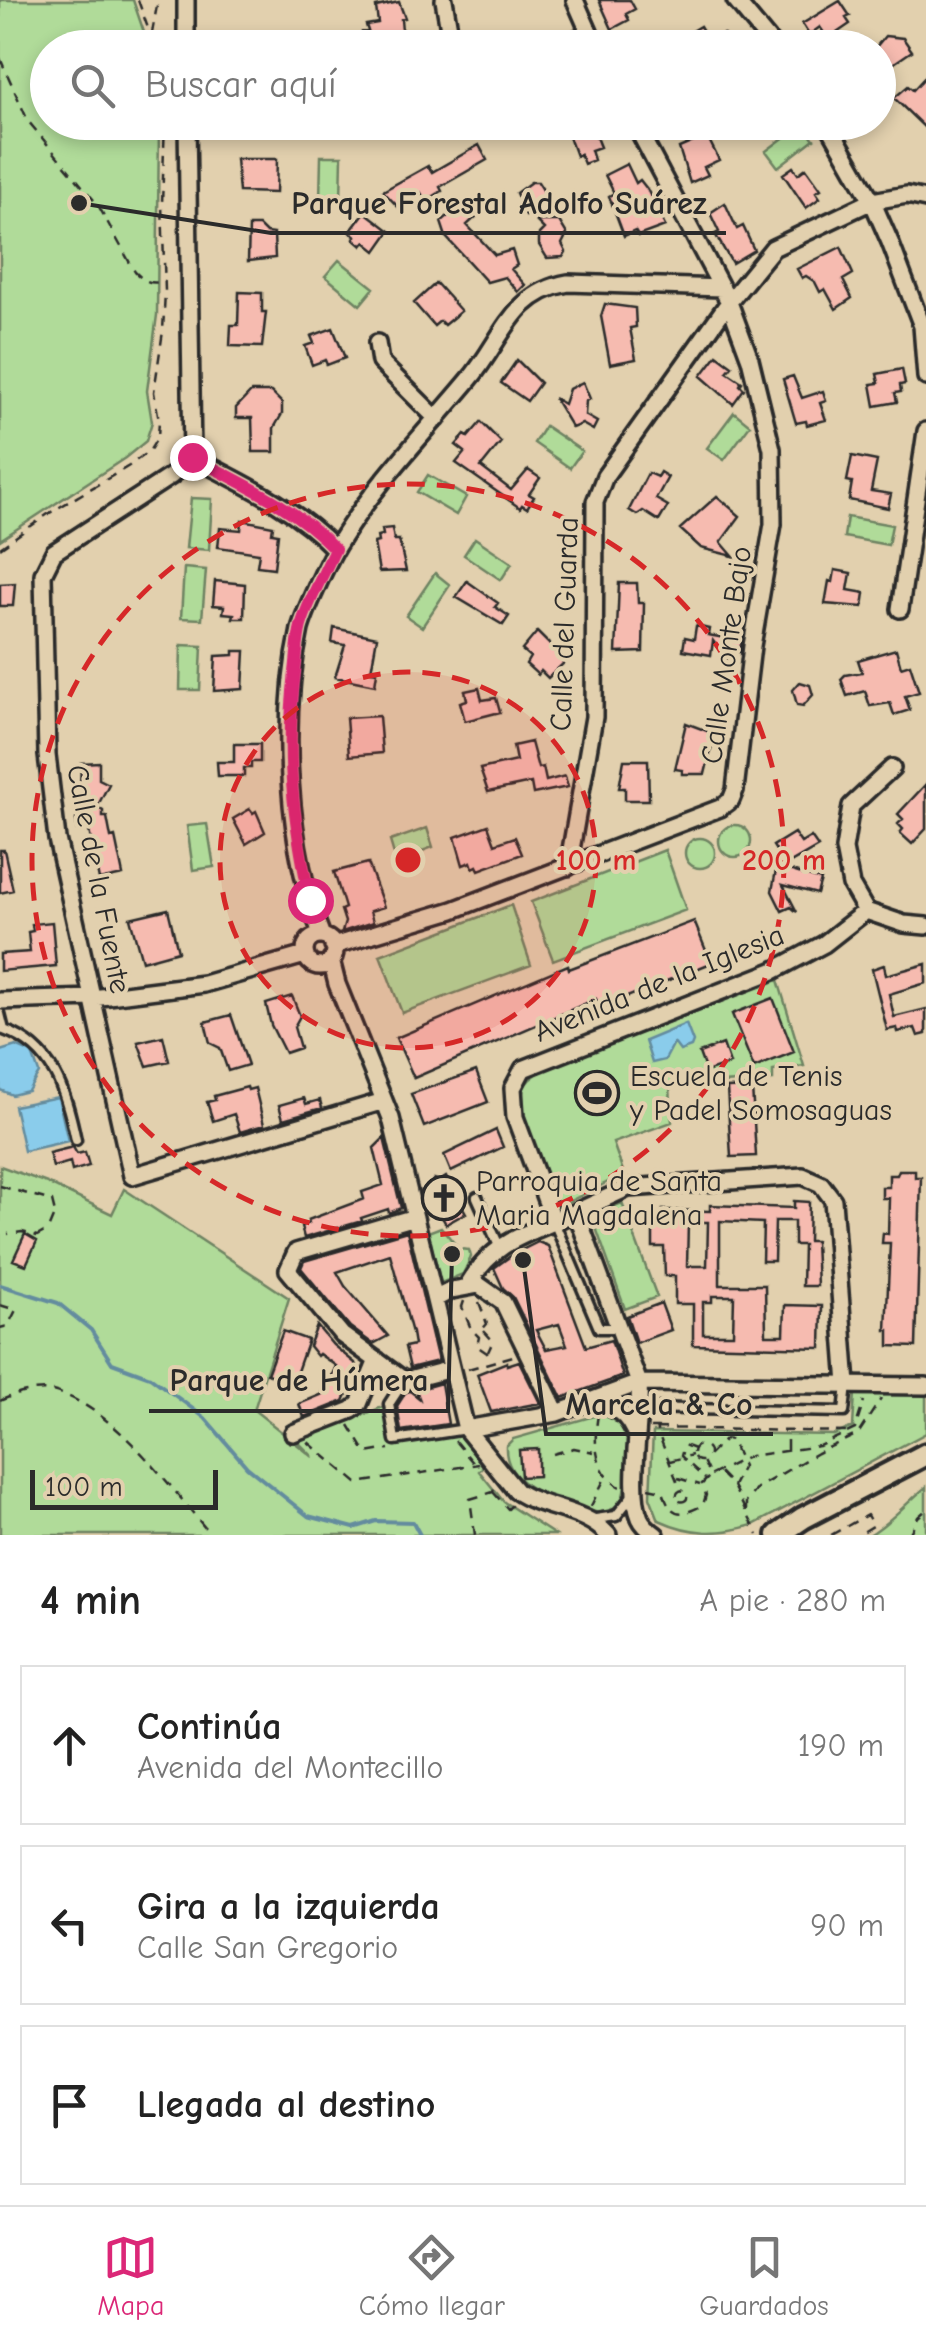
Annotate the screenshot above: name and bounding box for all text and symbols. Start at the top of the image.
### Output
search box [30,30,896,140]
icon: search [65,58,120,113]
text: Buscar aquí [145,63,337,107]
callout: Parque Forestal Adolfo Suárez [271,171,726,233]
text: Parque Forestal Adolfo Suárez [291,185,707,222]
route end [170,435,216,481]
street label: Calle del Guarda [543,516,586,732]
street label: Calle Monte Bajo [694,544,759,766]
street label: Calle de la Fuente [59,762,138,996]
centre of rings [390,842,426,878]
text: 100 m [556,843,636,878]
text: 200 m [742,843,826,878]
route start [288,878,334,924]
street label: Avenida de la Iglesia [529,917,789,1050]
place label: Escuela de Tenis y Padel Somosaguas [629,1059,892,1128]
sports icon: Escuela de Tenis y Padel Somosaguas [574,1070,620,1116]
place label: Parroquia de Santa Maria Magdalena [476,1164,722,1233]
church icon: Parroquia de Santa Maria Magdalena [421,1175,467,1221]
callout: Parque de Húmera [149,1349,448,1411]
text: Parque de Húmera [169,1362,429,1399]
callout: Marcela & Co [546,1372,773,1434]
text: Marcela & Co [565,1386,753,1423]
scale bar [30,1465,218,1510]
text: 100 m [45,1471,123,1503]
text: 4 min [40,1576,141,1625]
text: A pie · 280 m [700,1582,886,1619]
text: Continúa [137,1705,281,1749]
icon: ahead [42,1718,97,1773]
text: 190 m [798,1727,884,1764]
text: Avenida del Montecillo [137,1749,444,1786]
text: Gira a la izquierda [137,1885,440,1929]
icon: left [42,1898,97,1953]
text: 90 m [810,1907,884,1944]
text: Calle San Gregorio [137,1929,398,1966]
icon: arrive [42,2078,97,2133]
text: Llegada al destino [137,2083,435,2127]
tab: Mapa [97,2230,164,2322]
tab: Cómo llegar [359,2230,505,2322]
tab: Guardados [699,2230,829,2322]

